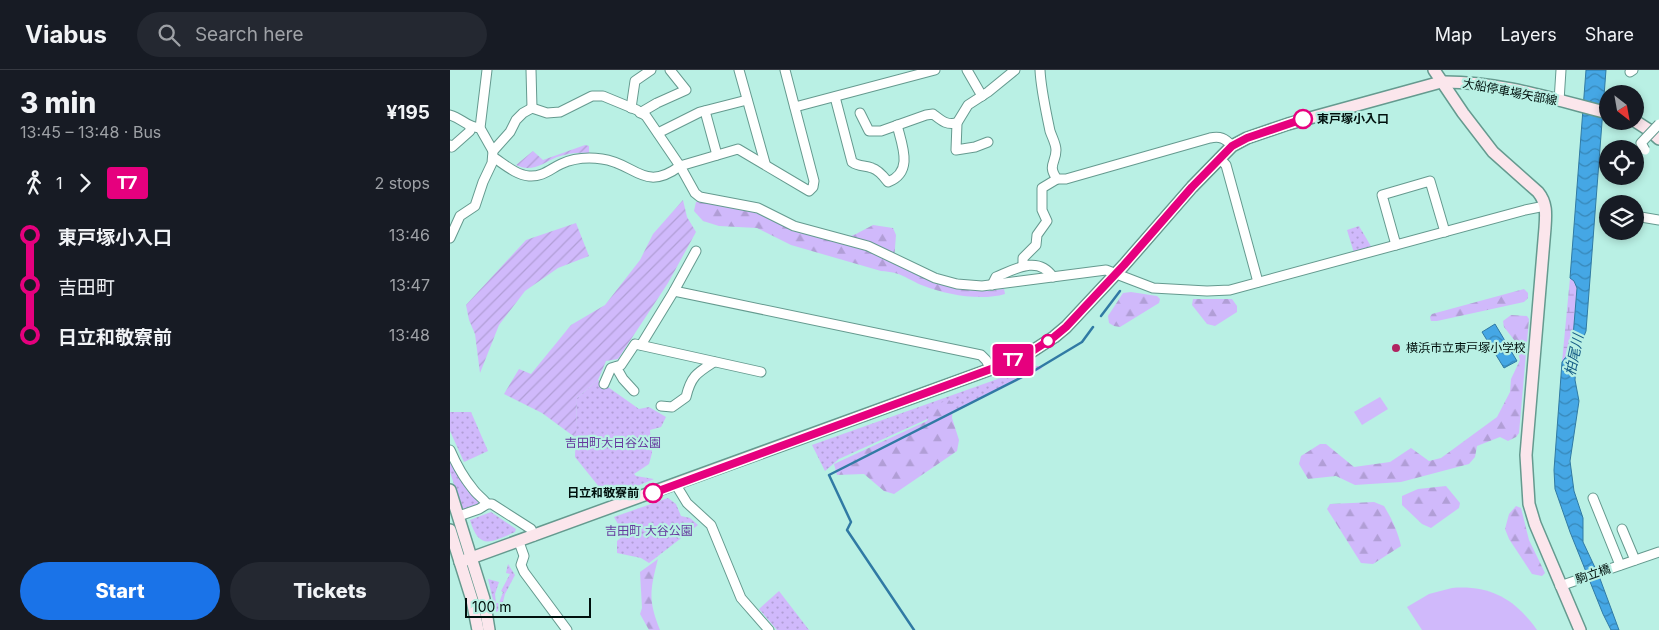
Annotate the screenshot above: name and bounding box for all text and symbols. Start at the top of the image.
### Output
search box [137,12,487,57]
text: Viabus [25,20,107,49]
icon: search [155,21,183,49]
text: Search here [195,23,304,46]
text: Map [1435,24,1472,45]
text: Layers [1500,24,1557,45]
text: Share [1585,24,1634,45]
street label: 大船停車場矢部線 [1462,75,1559,108]
north arrow [1599,85,1644,130]
map controls [1599,85,1644,240]
text: 3 min [20,86,96,120]
text: ¥195 [386,101,430,124]
marker: 東戸塚小入口 [1293,109,1313,129]
place label: 東戸塚小入口 [1317,111,1389,126]
text: 13:45 – 13:48 · Bus [20,122,161,142]
button: locate [1599,140,1644,185]
icon: walk [20,169,48,197]
icon: forward [71,169,99,197]
text: T7 [117,172,138,193]
text: 1 [56,173,63,193]
text: 2 stops [374,173,430,193]
button: layers [1599,195,1644,240]
text: 13:46 [389,225,430,245]
text: 東戸塚小入口 [58,226,172,249]
text: 13:47 [390,275,430,295]
text: 吉田町 [58,276,115,299]
text: 13:48 [389,325,430,345]
text: 日立和敬寮前 [58,326,172,349]
water label: 柏尾川 [1561,331,1587,377]
unlabelled marker [1041,334,1055,348]
place label: 横浜市立東戸塚小学校 [1406,340,1526,355]
marker: 横浜市立東戸塚小学校 [1390,342,1402,354]
line badge: T7 [990,344,1036,376]
text: T7 [1002,349,1024,370]
park label: 吉田町大日谷公園 [565,435,661,450]
marker: 日立和敬寮前 [643,483,663,503]
place label: 日立和敬寮前 [567,485,639,500]
park label: 吉田町 大谷公園 [605,523,693,538]
street label: 駒立橋 [1573,561,1612,586]
button: Start [20,562,220,620]
button: Tickets [230,562,430,620]
scale bar [465,595,591,618]
text: 100 m [472,598,512,615]

